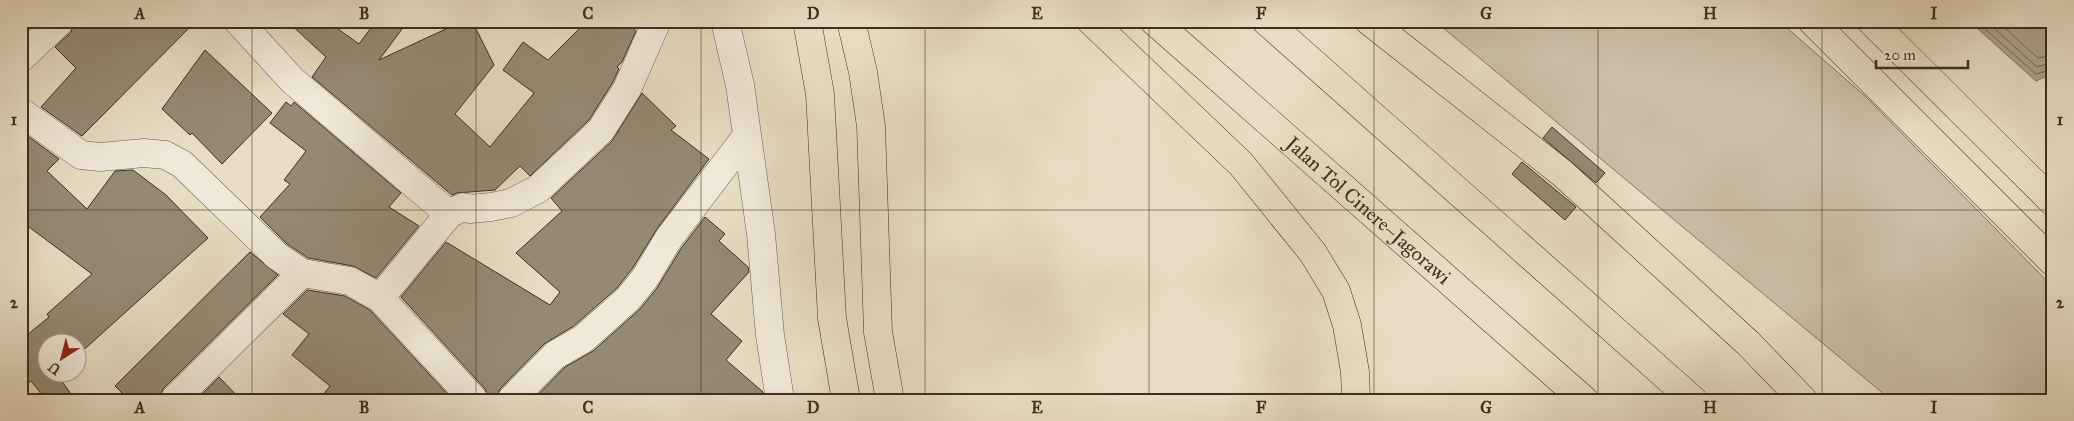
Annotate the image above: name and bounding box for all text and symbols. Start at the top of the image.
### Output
text: A [134,4,146,23]
text: B [359,4,369,23]
text: C [583,4,594,23]
text: D [807,4,820,23]
text: E [1031,4,1043,23]
text: F [1256,4,1267,23]
text: G [1480,4,1492,23]
text: H [1703,4,1717,23]
text: I [1931,4,1938,23]
scale bar [1876,38,1969,70]
text: 20 m [1884,46,1916,64]
text: 1 [11,110,18,129]
text: 1 [2057,110,2064,129]
street label: Jalan Tol Cinere–Jagorawi [1279,130,1456,289]
text: 2 [10,293,19,312]
text: 2 [2056,293,2065,312]
north arrow [38,334,88,384]
text: U [44,357,64,378]
text: A [134,398,146,417]
text: B [359,398,369,417]
text: C [583,398,594,417]
text: D [807,398,820,417]
text: E [1031,398,1043,417]
text: F [1256,398,1267,417]
text: G [1480,398,1492,417]
text: H [1703,398,1717,417]
text: I [1931,398,1938,417]

